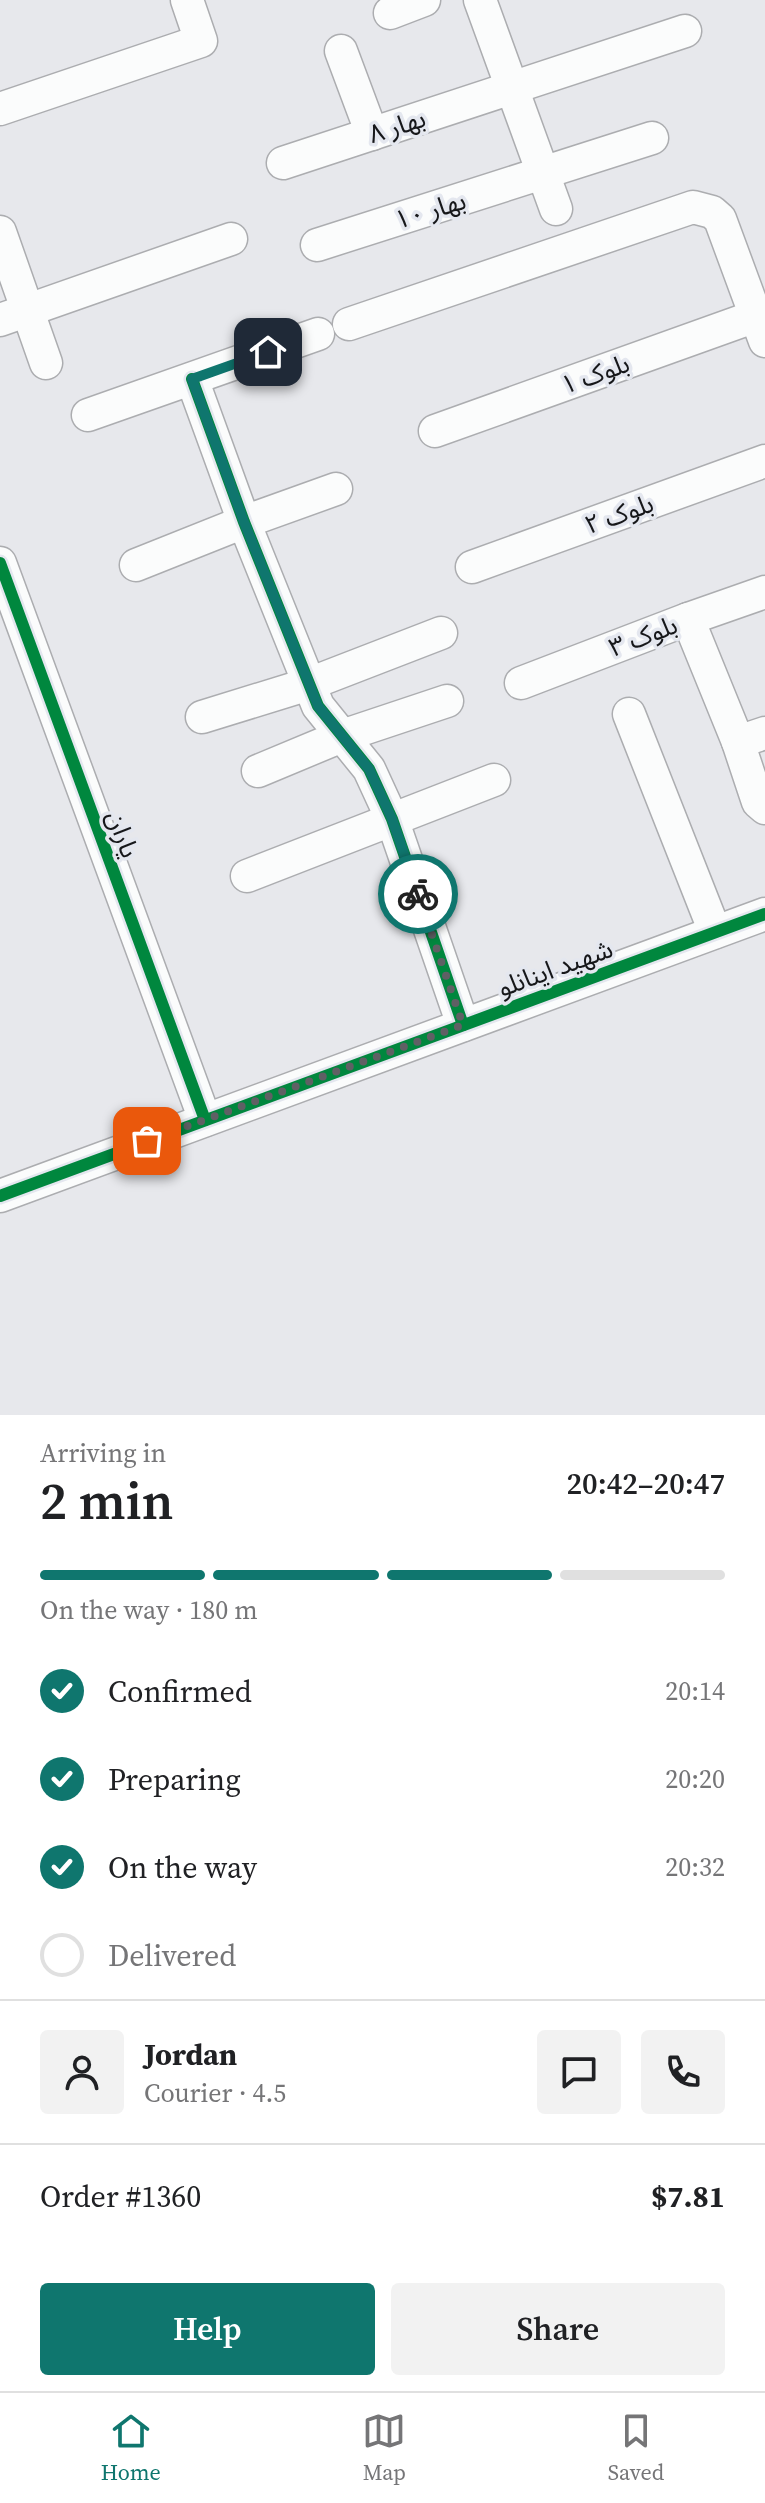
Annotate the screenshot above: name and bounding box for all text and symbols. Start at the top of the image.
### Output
street label: بهار ۸ [364,100,430,152]
street label: بهار ۱۰ [390,182,470,238]
pin [234,318,302,386]
icon: home [246,330,290,374]
street label: بلوک ۱ [556,345,634,403]
street label: بلوک ۲ [580,485,658,543]
street label: بلوک ۳ [603,607,683,665]
street label: یاران [98,805,148,863]
courier [378,854,458,934]
icon: bike [396,872,440,916]
street label: شهید اینانلو [492,930,618,1006]
pin [113,1107,181,1175]
icon: bag [125,1119,169,1163]
text: Arriving in [40,1435,166,1471]
text: 20:42–20:47 [566,1463,725,1504]
text: 2 min [40,1465,173,1536]
text: On the way · 180 m [40,1592,258,1628]
icon: check [40,1669,84,1713]
text: Confirmed [108,1671,252,1712]
text: 20:14 [665,1673,725,1709]
icon: check [40,1757,84,1801]
text: Preparing [108,1759,241,1800]
text: 20:20 [665,1761,725,1797]
icon: check [40,1845,84,1889]
text: On the way [108,1847,257,1888]
text: 20:32 [665,1849,725,1885]
text: Delivered [108,1935,236,1976]
button: person [40,2030,124,2114]
button: chat [537,2030,621,2114]
button: phone [641,2030,725,2114]
text: Jordan [144,2034,237,2075]
text: Courier · 4.5 [144,2075,286,2111]
text: Order #1360 [40,2176,201,2217]
text: $7.81 [651,2176,725,2217]
button: Help [40,2283,375,2375]
button: Share [391,2283,725,2375]
tab: Home [101,2409,161,2487]
tab: Map [362,2409,406,2487]
tab: Saved [608,2409,664,2487]

